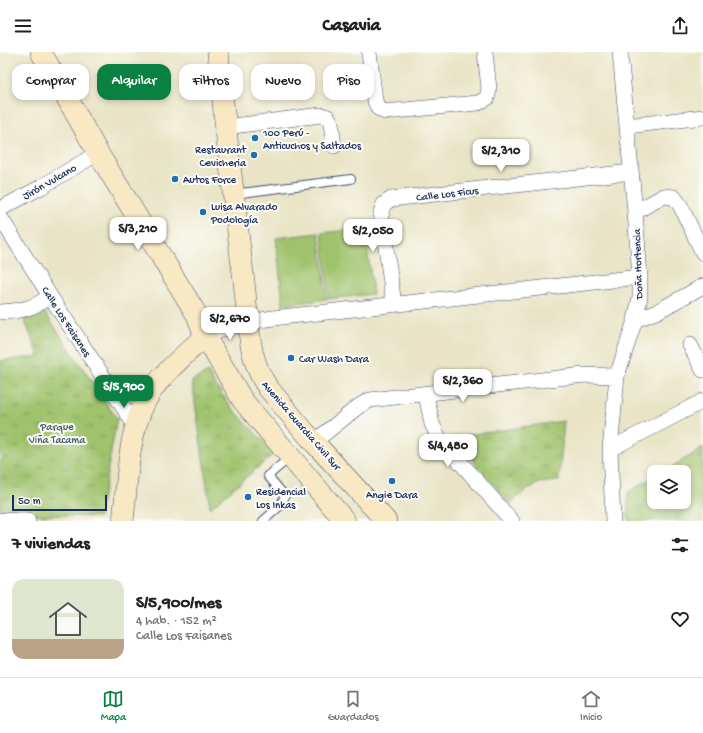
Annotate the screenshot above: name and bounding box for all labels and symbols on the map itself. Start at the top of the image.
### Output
place label: 100 Perú - Anticuchos y Saltados [262,128,362,153]
marker: 100 Perú - Anticuchos y Saltados [250,133,260,143]
pin: S/2,310 [464,139,538,173]
place label: Restaurant Cevicheria [195,145,248,170]
marker: Restaurant Cevicheria [249,150,259,160]
street label: Jirón Vulcano [21,162,79,203]
marker: Autos Force [170,174,180,184]
place label: Autos Force [183,175,236,187]
street label: Calle Los Ficus [415,185,480,205]
place label: Luisa Alvarado Podología [210,202,278,227]
marker: Luisa Alvarado Podología [198,207,208,217]
pin: S/3,210 [101,217,175,251]
pin: S/2,050 [336,219,410,253]
street label: Doña Hortencia [632,228,646,300]
street label: Calle Los Faisanes [38,285,93,360]
pin: S/2,670 [193,307,267,341]
marker: Car Wash Dara [286,353,296,363]
place label: Car Wash Dara [299,354,370,366]
pin: S/2,360 [426,369,500,403]
pin: S/5,900 [87,375,161,409]
street label: Avenida Guardia Civil Sur [259,379,343,474]
park label: Parque Viña Tacama [28,422,86,447]
pin: S/4,480 [411,434,485,468]
marker: Angie Dara [387,476,397,486]
place label: Residencial Los Inkas [256,487,306,512]
place label: Angie Dara [366,490,419,502]
marker: Residencial Los Inkas [243,492,253,502]
scale bar [12,493,107,512]

